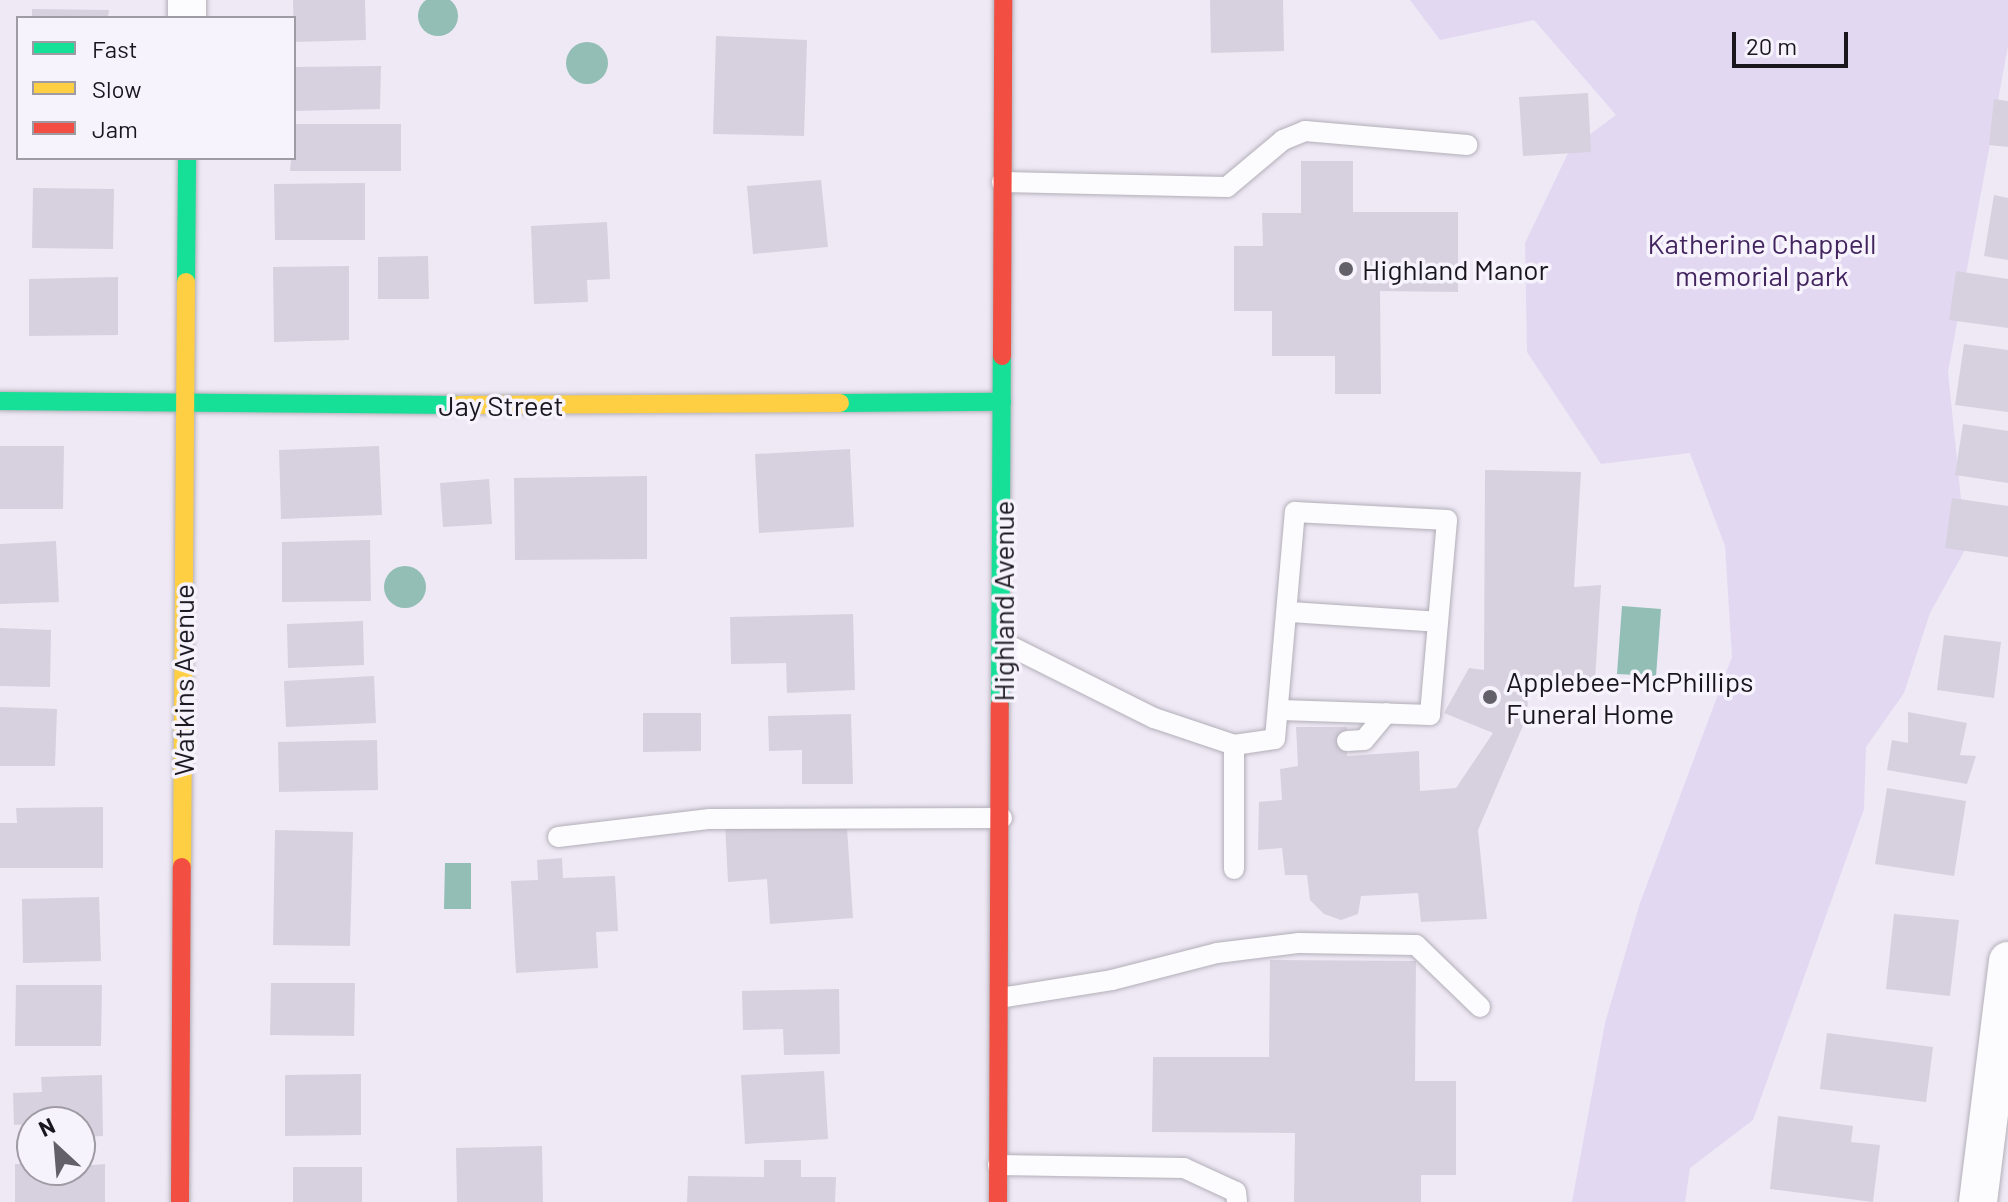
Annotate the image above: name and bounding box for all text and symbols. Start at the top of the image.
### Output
legend [16,16,296,160]
scale bar [1736,16,1852,66]
text: 20 m [1746,31,1797,60]
text: Fast [92,34,137,63]
text: Slow [92,74,141,103]
text: Jam [92,114,138,143]
park label: Katherine Chappell memorial park [1648,226,1876,292]
place label: Highland Manor [1362,252,1549,286]
marker: Highland Manor [1337,260,1355,278]
street label: Jay Street [438,388,564,422]
street label: Highland Avenue [986,500,1020,702]
street label: Watkins Avenue [166,584,200,776]
place label: Applebee-McPhillips Funeral Home [1506,664,1754,730]
marker: Applebee-McPhillips Funeral Home [1481,688,1499,706]
north arrow [16,1106,96,1186]
text: N [34,1111,59,1141]

